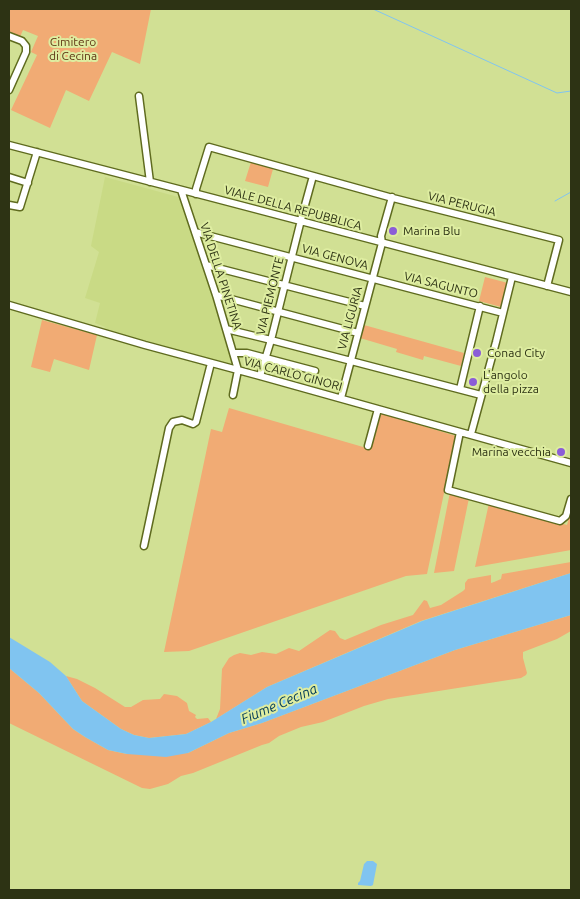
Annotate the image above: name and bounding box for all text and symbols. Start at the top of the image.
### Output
park label: Cimitero di Cecina [49,35,97,63]
street label: VIALE DELLA REPUBBLICA [223,183,363,233]
street label: VIA PERUGIA [426,189,498,219]
street label: VIA DELLA PINETINA [197,221,245,331]
place label: Marina Blu [403,224,460,238]
marker: Marina Blu [387,225,399,237]
street label: VIA GENOVA [300,241,370,273]
street label: VIA PIEMONTE [253,255,287,337]
street label: VIA SAGUNTO [403,269,479,301]
street label: VIA LIGURIA [335,285,365,351]
place label: Conad City [487,346,545,360]
marker: Conad City [471,347,483,359]
street label: VIA CARLO GINORI [242,354,344,394]
place label: L'angolo della pizza [483,368,539,396]
marker: L'angolo della pizza [467,376,479,388]
place label: Marina vecchia [472,445,551,459]
marker: Marina vecchia [555,446,567,458]
water label: Fiume Cecina [238,680,320,728]

